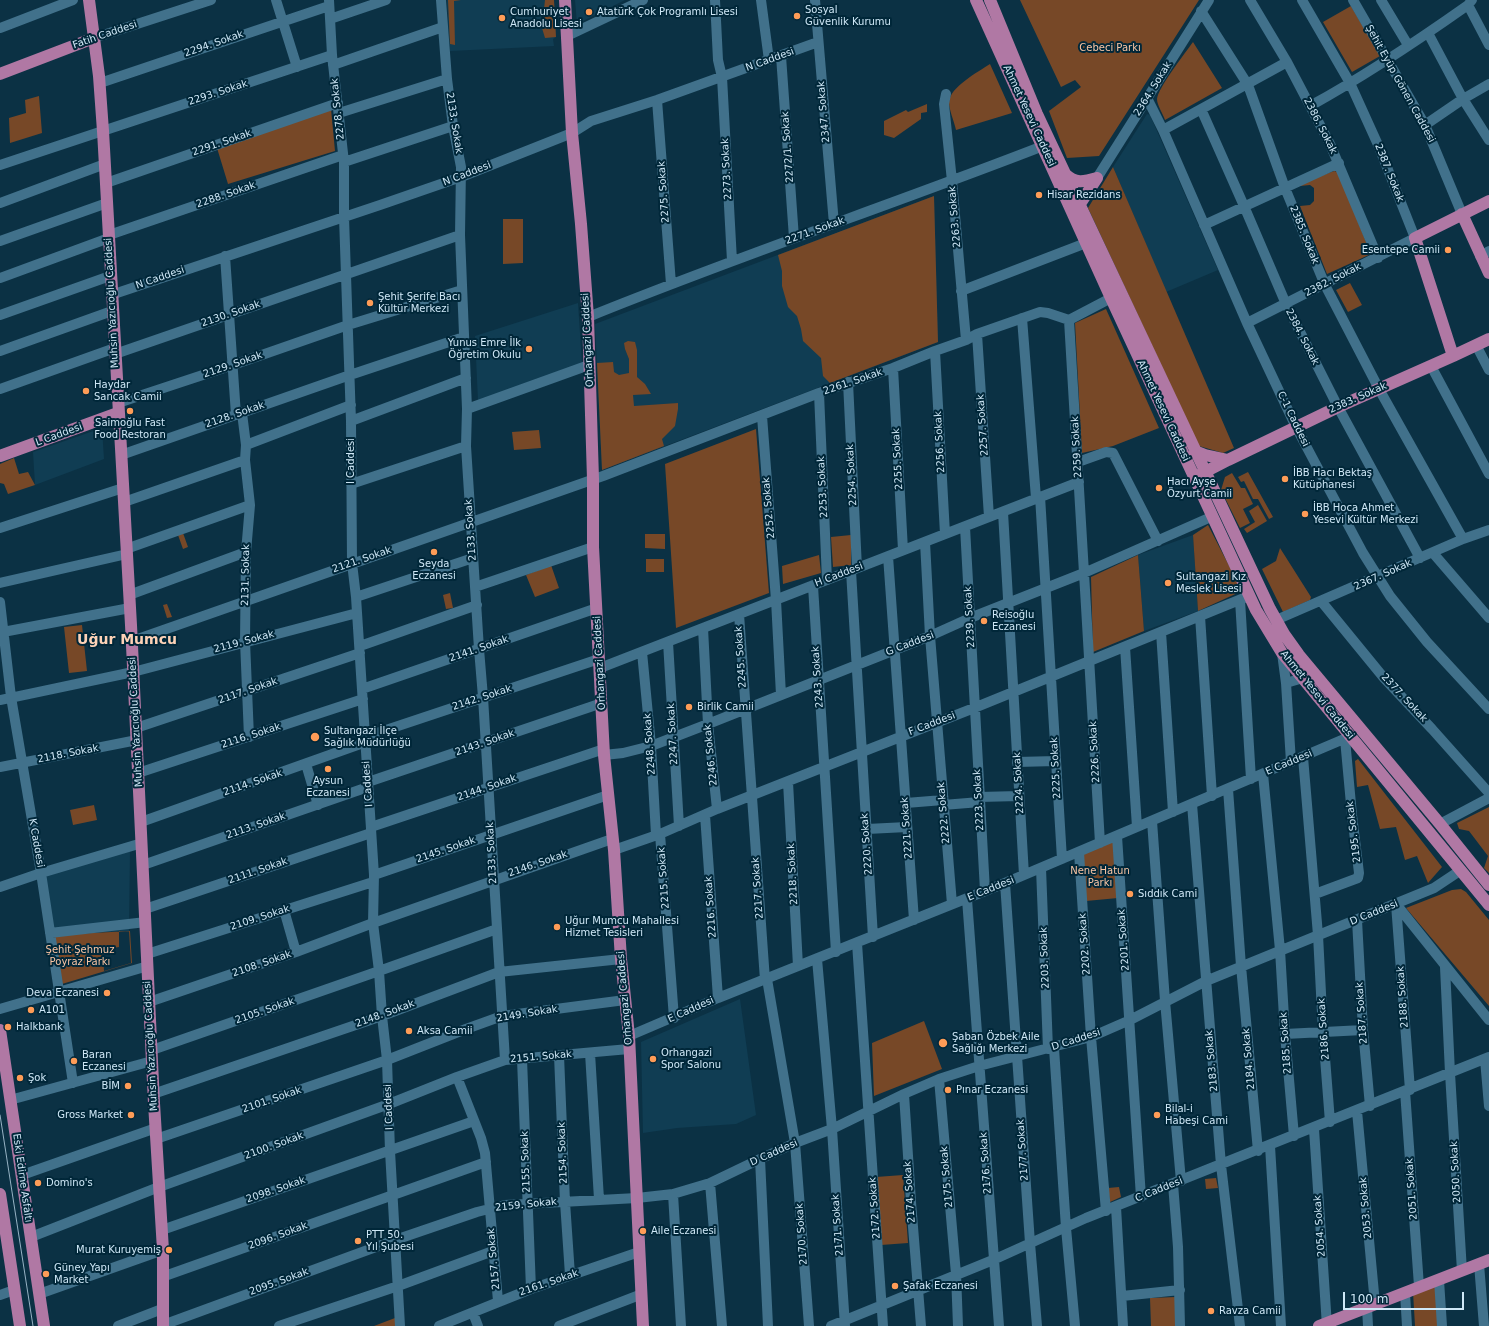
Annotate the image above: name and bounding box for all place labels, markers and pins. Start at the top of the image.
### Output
place label: Sosyal Güvenlik Kurumu [805,4,891,28]
place label: Cumhuriyet Anadolu Lisesi [510,6,582,30]
place label: Atatürk Çok Programlı Lisesi [597,6,738,18]
marker: Atatürk Çok Programlı Lisesi [584,7,594,17]
marker: Sosyal Güvenlik Kurumu [792,11,802,21]
marker: Cumhuriyet Anadolu Lisesi [497,13,507,23]
place label: Hisar Rezidans [1047,189,1121,201]
marker: Hisar Rezidans [1034,190,1044,200]
place label: Esentepe Camii [1362,244,1440,256]
marker: Esentepe Camii [1443,245,1453,255]
place label: Şehit Şerife Bacı Kültür Merkezi [378,291,460,314]
marker: Şehit Şerife Bacı Kültür Merkezi [365,298,375,308]
place label: Yunus Emre İlk Öğretim Okulu [448,337,521,360]
marker: Yunus Emre İlk Öğretim Okulu [524,344,534,354]
place label: Haydar Sancak Camii [94,379,162,402]
marker: Haydar Sancak Camii [81,386,91,396]
marker: Saimoğlu Fast Food Restoran [125,406,135,416]
place label: Saimoğlu Fast Food Restoran [94,417,166,440]
place label: İBB Hacı Bektaş Kütüphanesi [1293,467,1372,490]
marker: İBB Hacı Bektaş Kütüphanesi [1280,474,1290,484]
place label: Hacı Ayşe Özyurt Camii [1167,476,1232,500]
marker: Hacı Ayşe Özyurt Camii [1154,483,1164,493]
place label: İBB Hoca Ahmet Yesevi Kültür Merkezi [1313,502,1418,526]
marker: İBB Hoca Ahmet Yesevi Kültür Merkezi [1300,509,1310,519]
marker: Seyda Eczanesi [429,547,439,557]
place label: Seyda Eczanesi [412,558,456,582]
place label: Sultangazi Kız Meslek Lisesi [1176,571,1246,594]
marker: Sultangazi Kız Meslek Lisesi [1163,578,1173,588]
place label: Reisoğlu Eczanesi [992,609,1036,632]
marker: Reisoğlu Eczanesi [979,616,989,626]
place label: Birlik Camii [697,701,754,713]
marker: Birlik Camii [684,702,694,712]
place label: Sultangazi İlçe Sağlık Müdürlüğü [324,725,411,748]
marker: Sultangazi İlçe Sağlık Müdürlüğü [309,731,321,743]
marker: Aysun Eczanesi [323,764,333,774]
place label: Aysun Eczanesi [306,775,350,798]
place label: Sıddık Cami [1138,888,1197,900]
marker: Sıddık Cami [1125,889,1135,899]
place label: Uğur Mumcu Mahallesi Hizmet Tesisleri [565,915,679,938]
marker: Uğur Mumcu Mahallesi Hizmet Tesisleri [552,922,562,932]
place label: Deva Eczanesi [26,987,99,999]
marker: Deva Eczanesi [102,988,112,998]
place label: A101 [39,1004,65,1016]
marker: A101 [26,1005,36,1015]
place label: Halkbank [16,1021,63,1033]
marker: Halkbank [3,1022,13,1032]
place label: Aksa Camii [417,1025,473,1037]
marker: Aksa Camii [404,1026,414,1036]
place label: Şaban Özbek Aile Sağlığı Merkezi [952,1031,1040,1054]
marker: Şaban Özbek Aile Sağlığı Merkezi [937,1037,949,1049]
place label: Orhangazi Spor Salonu [661,1047,721,1070]
place label: Baran Eczanesi [82,1049,126,1072]
marker: Orhangazi Spor Salonu [648,1054,658,1064]
marker: Baran Eczanesi [69,1056,79,1066]
place label: Şok [28,1072,46,1084]
marker: Şok [15,1073,25,1083]
place label: BİM [102,1080,120,1092]
marker: BİM [123,1081,133,1091]
place label: Pınar Eczanesi [956,1084,1028,1096]
marker: Pınar Eczanesi [943,1085,953,1095]
place label: Bilal-i Habeşi Cami [1165,1103,1228,1126]
place label: Gross Market [57,1109,123,1121]
marker: Gross Market [126,1110,136,1120]
marker: Bilal-i Habeşi Cami [1152,1110,1162,1120]
place label: Domino's [46,1177,93,1189]
marker: Domino's [33,1178,43,1188]
place label: Aile Eczanesi [651,1225,716,1237]
marker: Aile Eczanesi [638,1226,648,1236]
place label: PTT 50. Yıl Şubesi [366,1229,414,1252]
marker: PTT 50. Yıl Şubesi [353,1236,363,1246]
place label: Murat Kuruyemiş [76,1244,161,1256]
marker: Murat Kuruyemiş [164,1245,174,1255]
place label: Güney Yapı Market [54,1262,110,1286]
marker: Güney Yapı Market [41,1269,51,1279]
place label: Şafak Eczanesi [903,1280,978,1292]
marker: Şafak Eczanesi [890,1281,900,1291]
place label: Ravza Camii [1219,1305,1281,1317]
marker: Ravza Camii [1206,1306,1216,1316]

